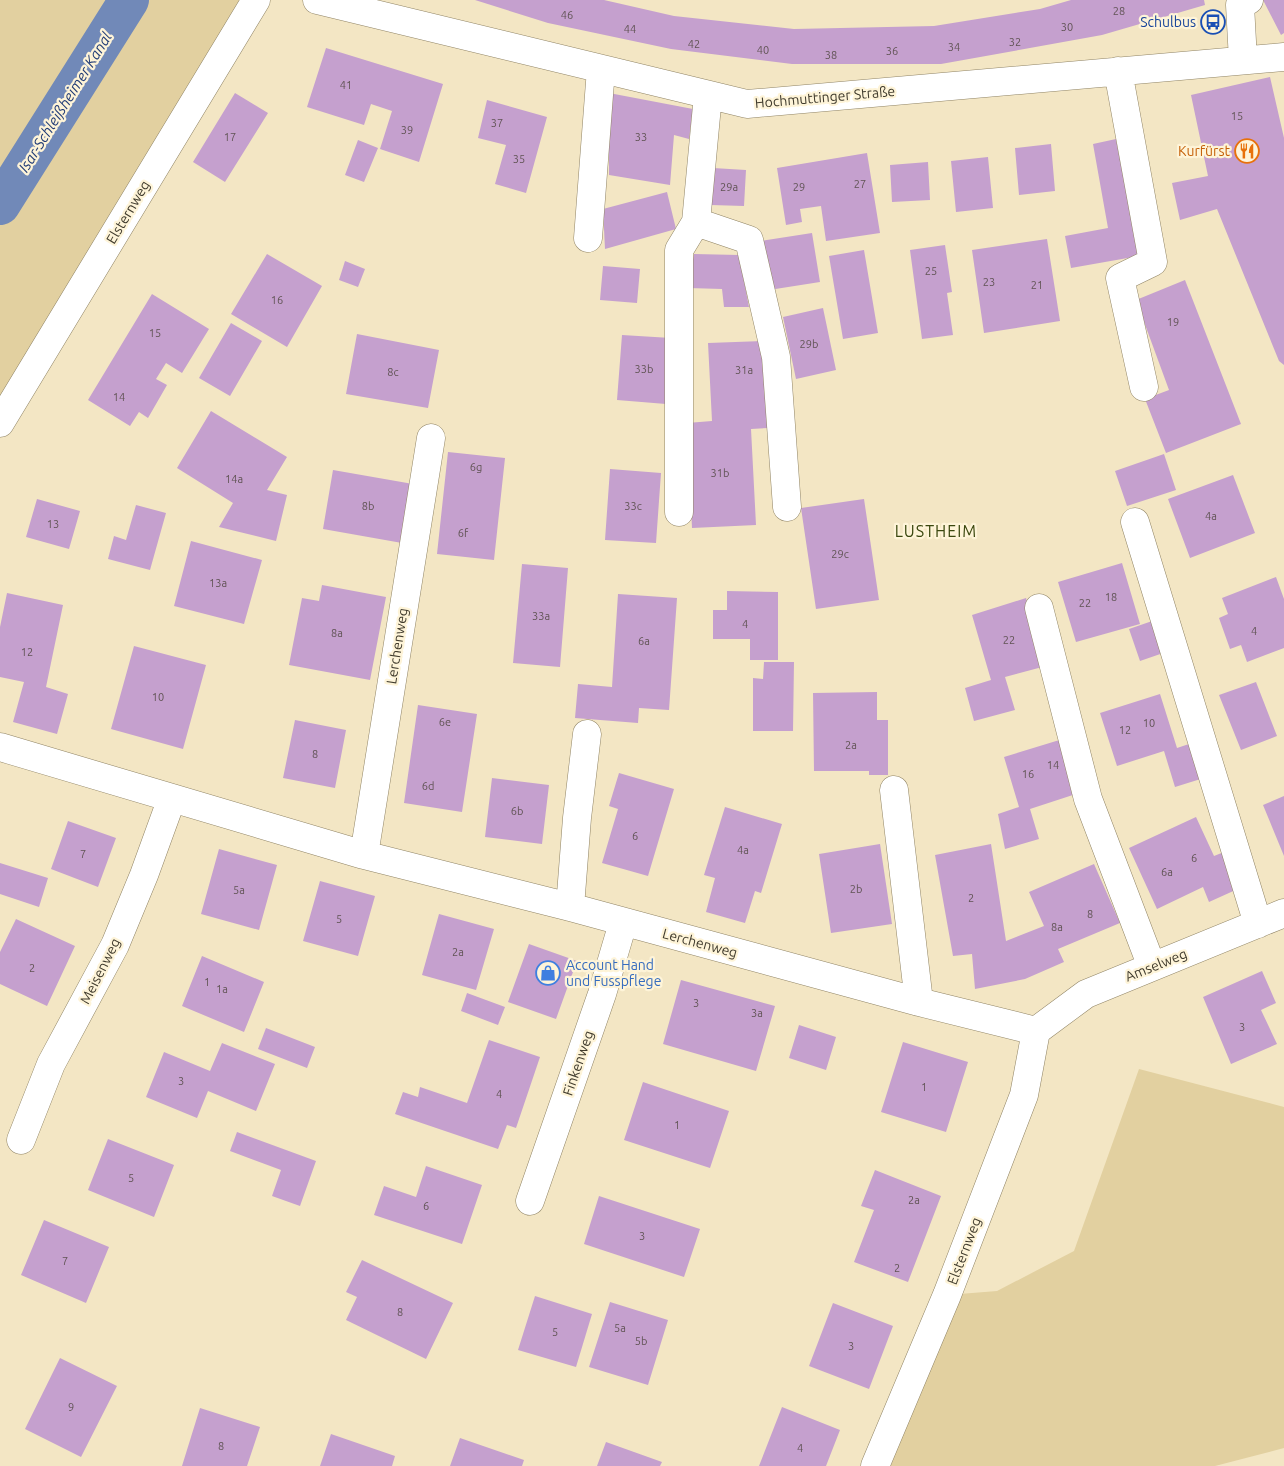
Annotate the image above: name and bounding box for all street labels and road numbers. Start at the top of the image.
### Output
street label: Hochmuttinger Straße [754,83,896,111]
street label: Elsternweg [103,178,153,246]
street label: Lerchenweg [383,607,411,685]
street label: Lerchenweg [661,925,739,961]
street label: Meisenweg [77,935,123,1007]
street label: Amselweg [1123,945,1189,985]
street label: Finkenweg [559,1028,597,1098]
street label: Elsternweg [944,1215,984,1287]

